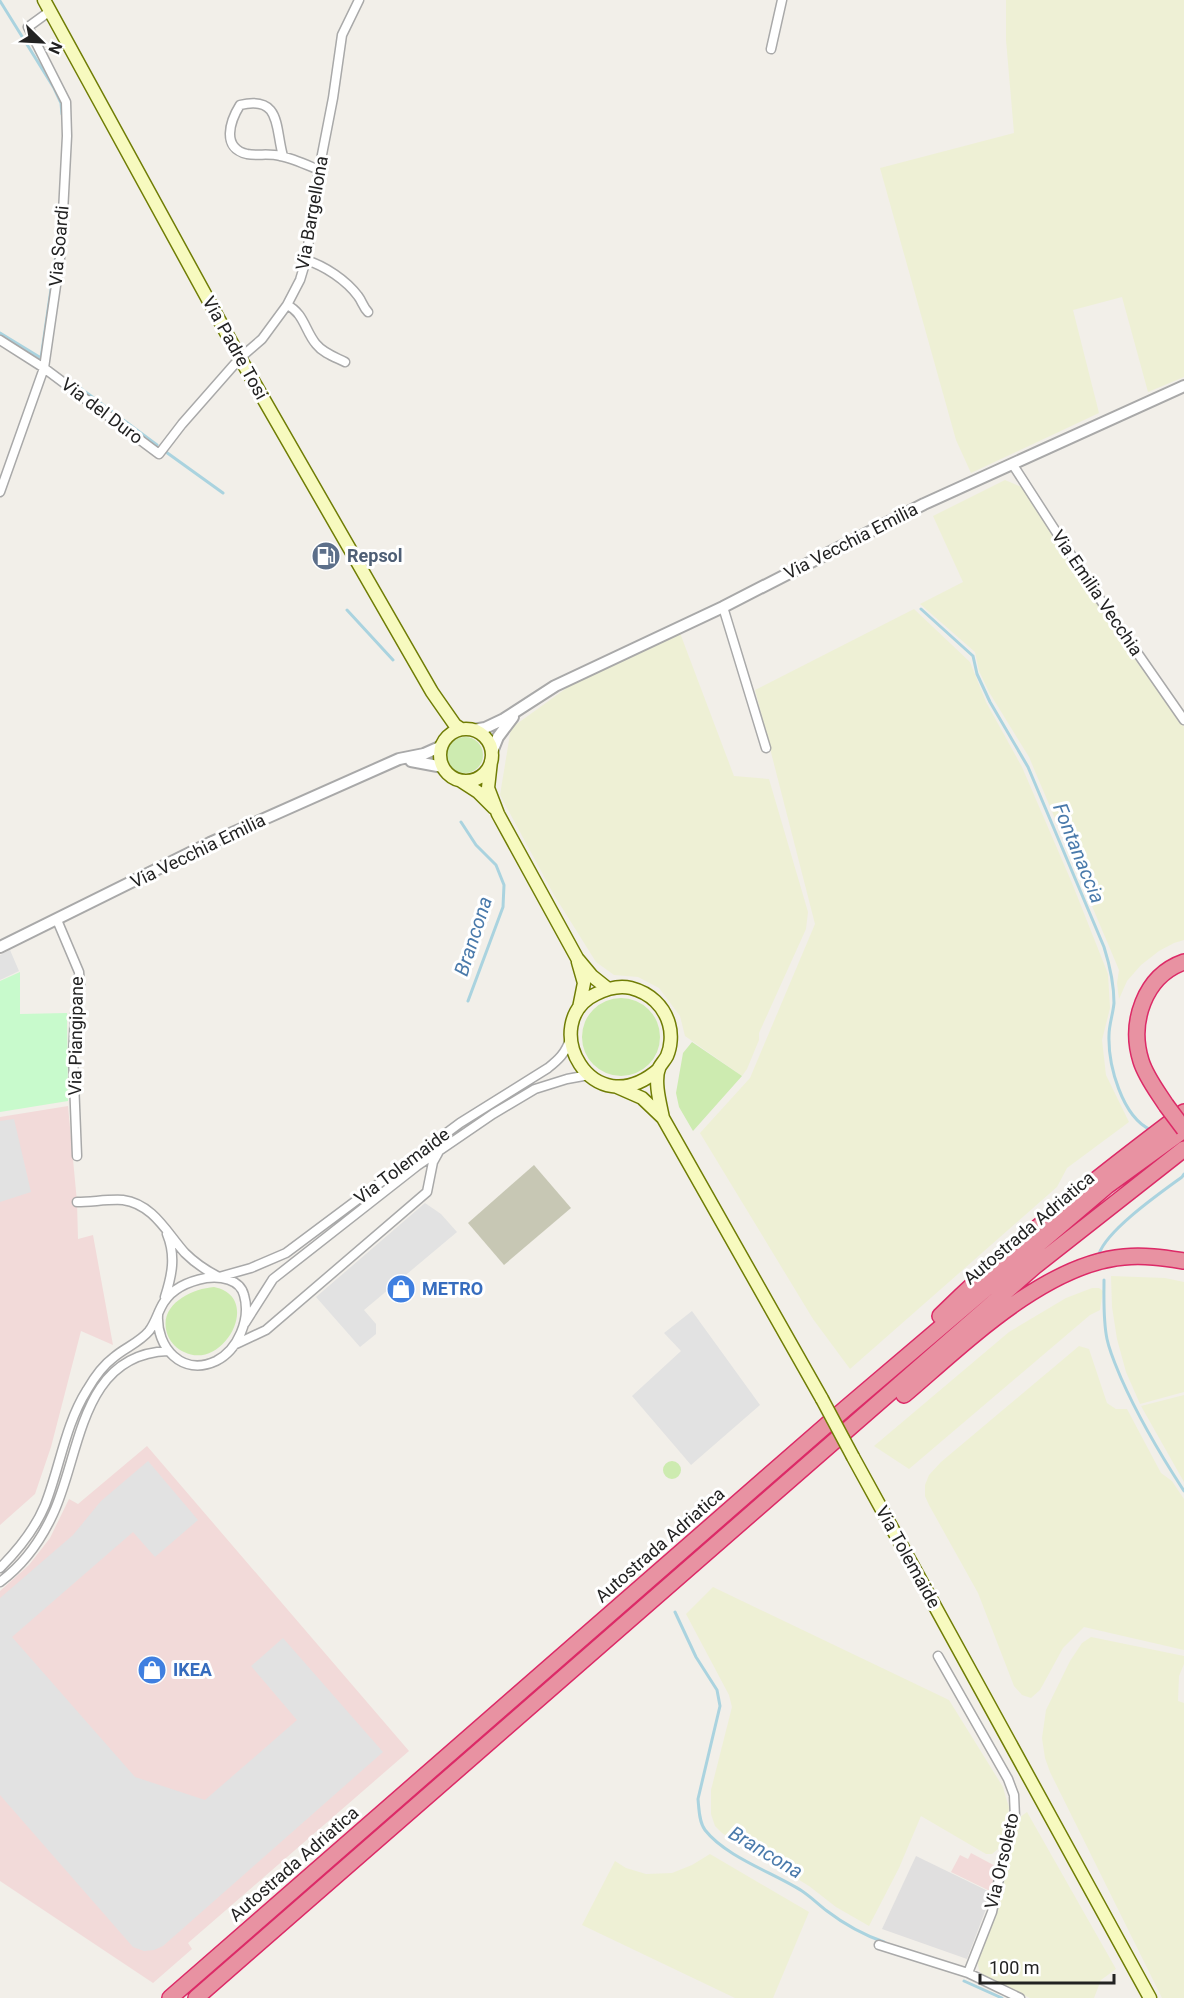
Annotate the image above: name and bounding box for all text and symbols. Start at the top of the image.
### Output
north arrow [12,12,72,72]
text: N [44,39,66,57]
street label: Via Bargellona [291,154,332,272]
street label: Via Soardi [44,205,73,287]
street label: Via Padre Tosi [198,293,272,403]
street label: Via del Duro [57,373,147,448]
street label: Via Vecchia Emilia [780,498,921,583]
street label: Via Emilia Vecchia [1048,526,1147,660]
fuel station icon: Repsol [310,540,342,572]
place label: Repsol [347,545,403,566]
water label: Fontanaccia [1048,799,1110,907]
street label: Via Vecchia Emilia [127,809,268,892]
water label: Brancona [449,893,497,979]
street label: Via Piangipane [64,976,87,1096]
street label: Via Tolemaide [350,1123,453,1208]
street label: Autostrada Adriatica [959,1167,1098,1288]
shop icon: METRO [385,1273,417,1305]
place label: METRO [422,1278,483,1299]
street label: Autostrada Adriatica [591,1483,729,1606]
street label: Via Tolemaide [872,1502,945,1611]
shop icon: IKEA [136,1654,168,1686]
place label: IKEA [173,1659,213,1680]
street label: Autostrada Adriatica [225,1802,363,1925]
street label: Via Orsoleto [980,1811,1023,1911]
water label: Brancona [725,1821,807,1883]
scale bar [980,1947,1114,1985]
text: 100 m [989,1957,1040,1978]

